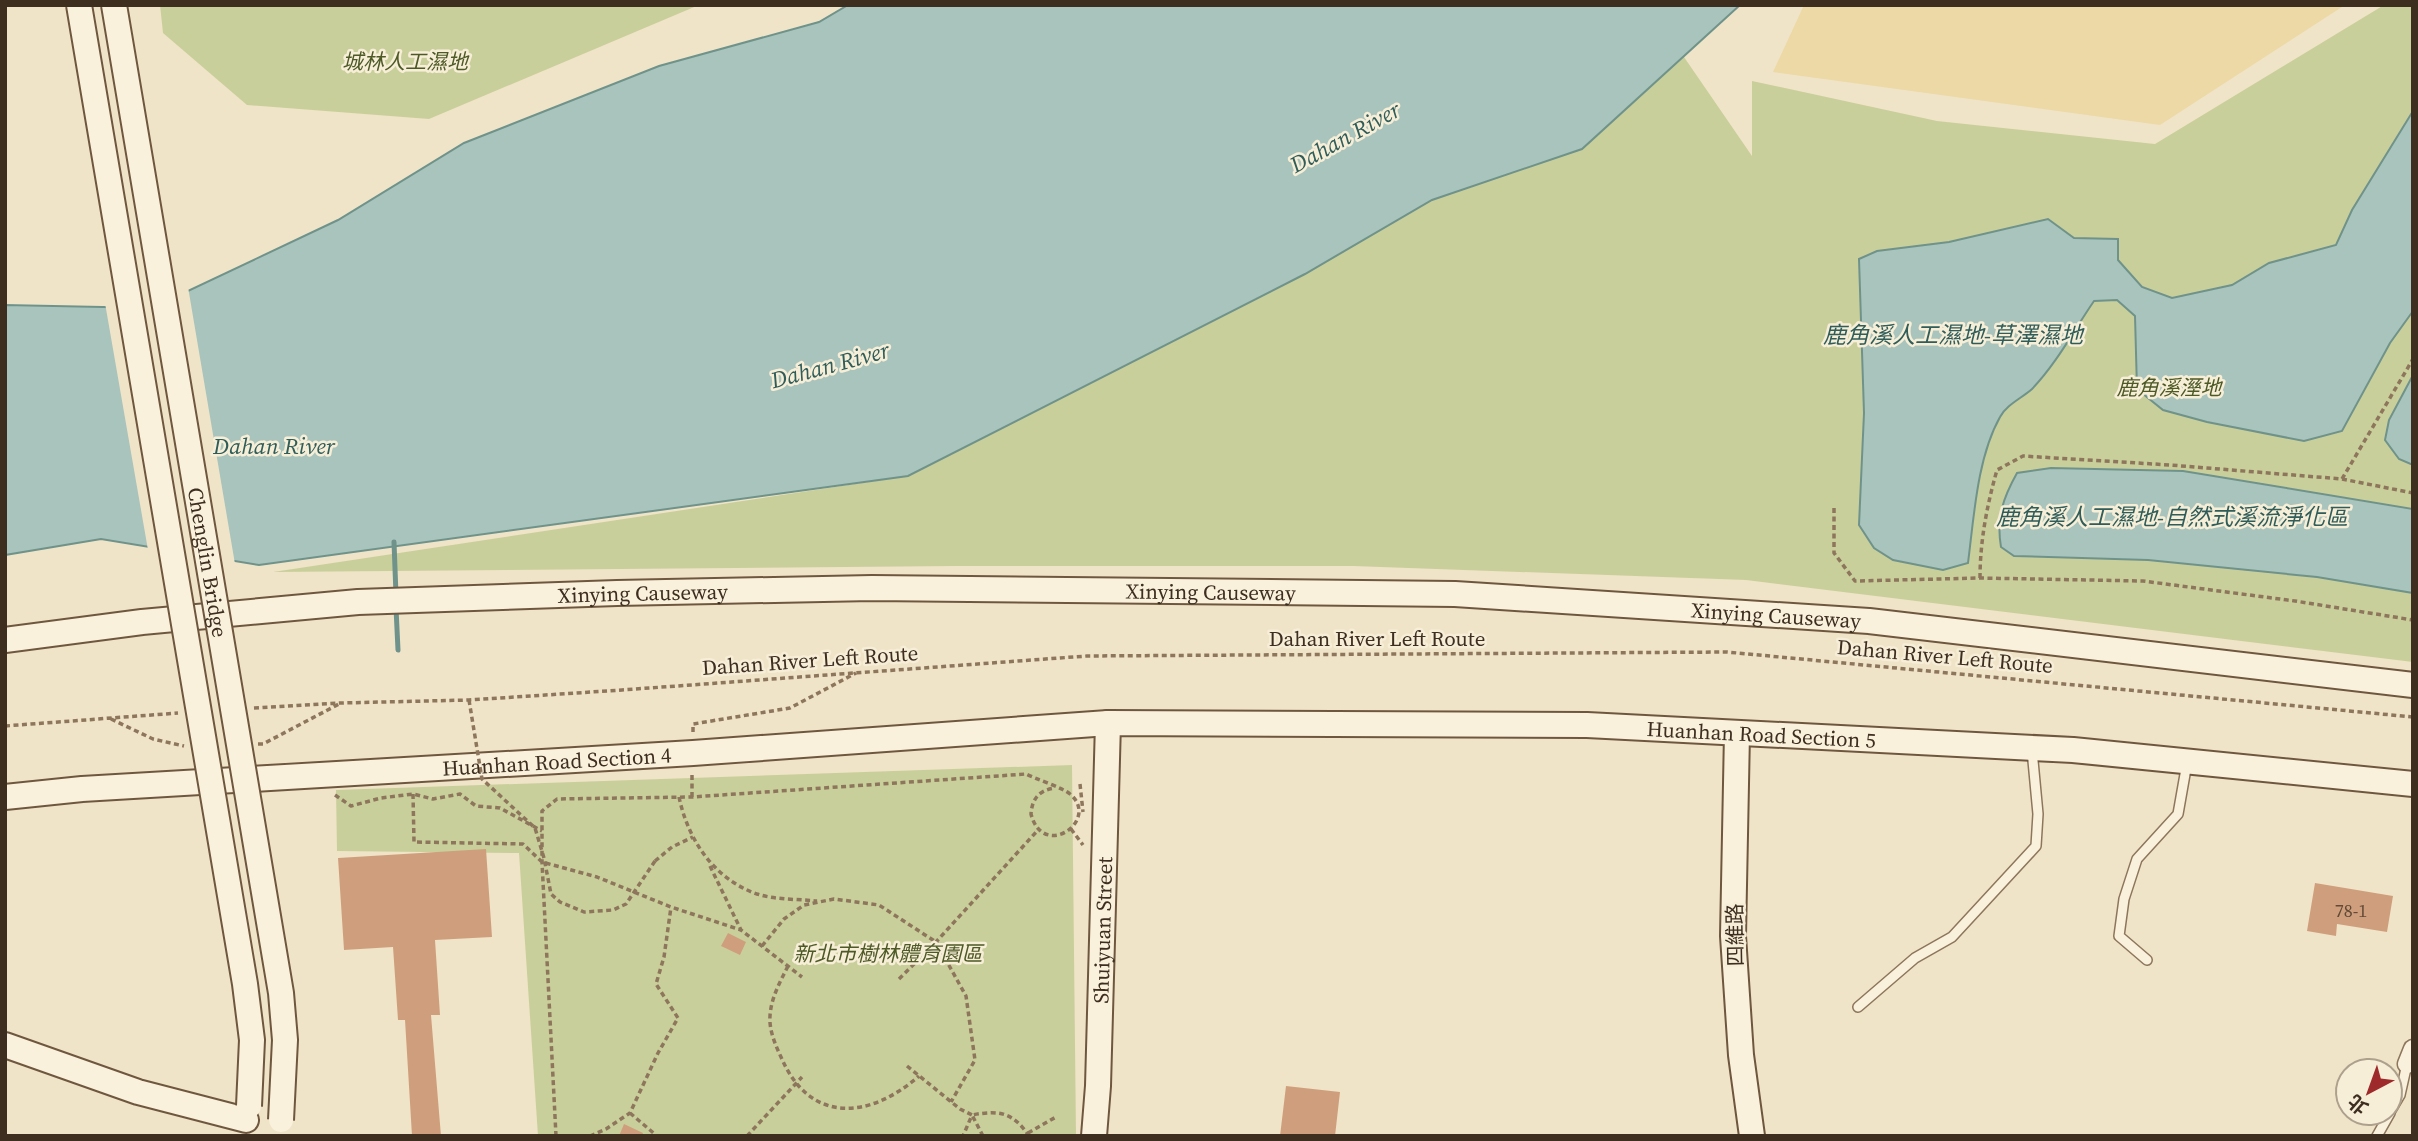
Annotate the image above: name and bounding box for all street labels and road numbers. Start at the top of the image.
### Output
street label: Chenglin Bridge [181,485,235,639]
street label: Xinying Causeway [557,576,728,610]
street label: Xinying Causeway [1125,576,1296,607]
street label: Xinying Causeway [1690,595,1862,635]
street label: Dahan River Left Route [1269,624,1485,653]
street label: Dahan River Left Route [1836,632,2054,680]
street label: Dahan River Left Route [701,638,919,682]
street label: Huanhan Road Section 5 [1646,714,1877,754]
street label: Huanhan Road Section 4 [441,740,673,782]
street label: Shuiyuan Street [1086,856,1119,1004]
street label: 四維路 [1720,903,1750,967]

